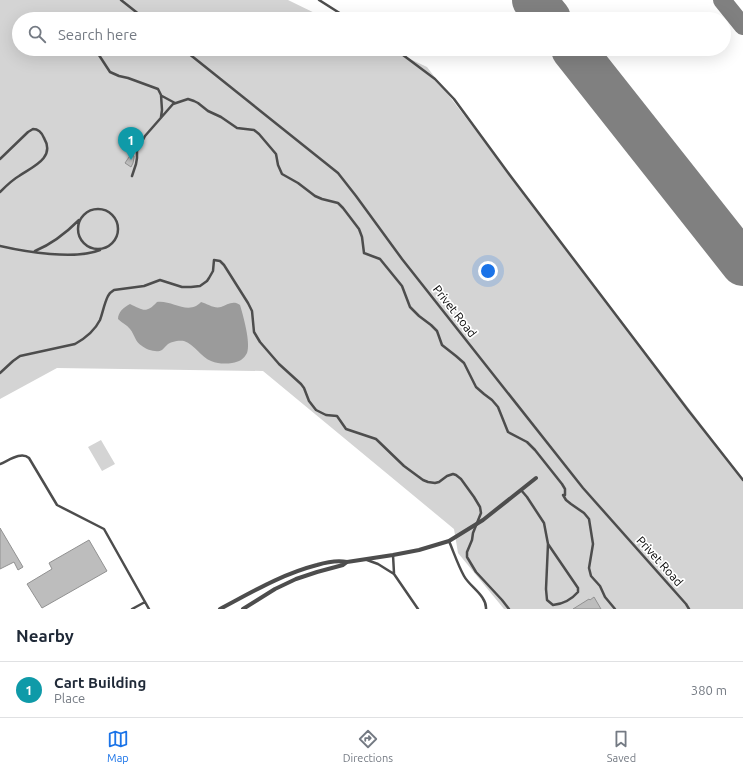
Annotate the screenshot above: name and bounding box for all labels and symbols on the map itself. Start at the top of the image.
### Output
pin: 1 [118,127,144,160]
your location [478,261,498,281]
street label: Privet Road [431,282,479,340]
street label: Privet Road [634,534,686,588]

